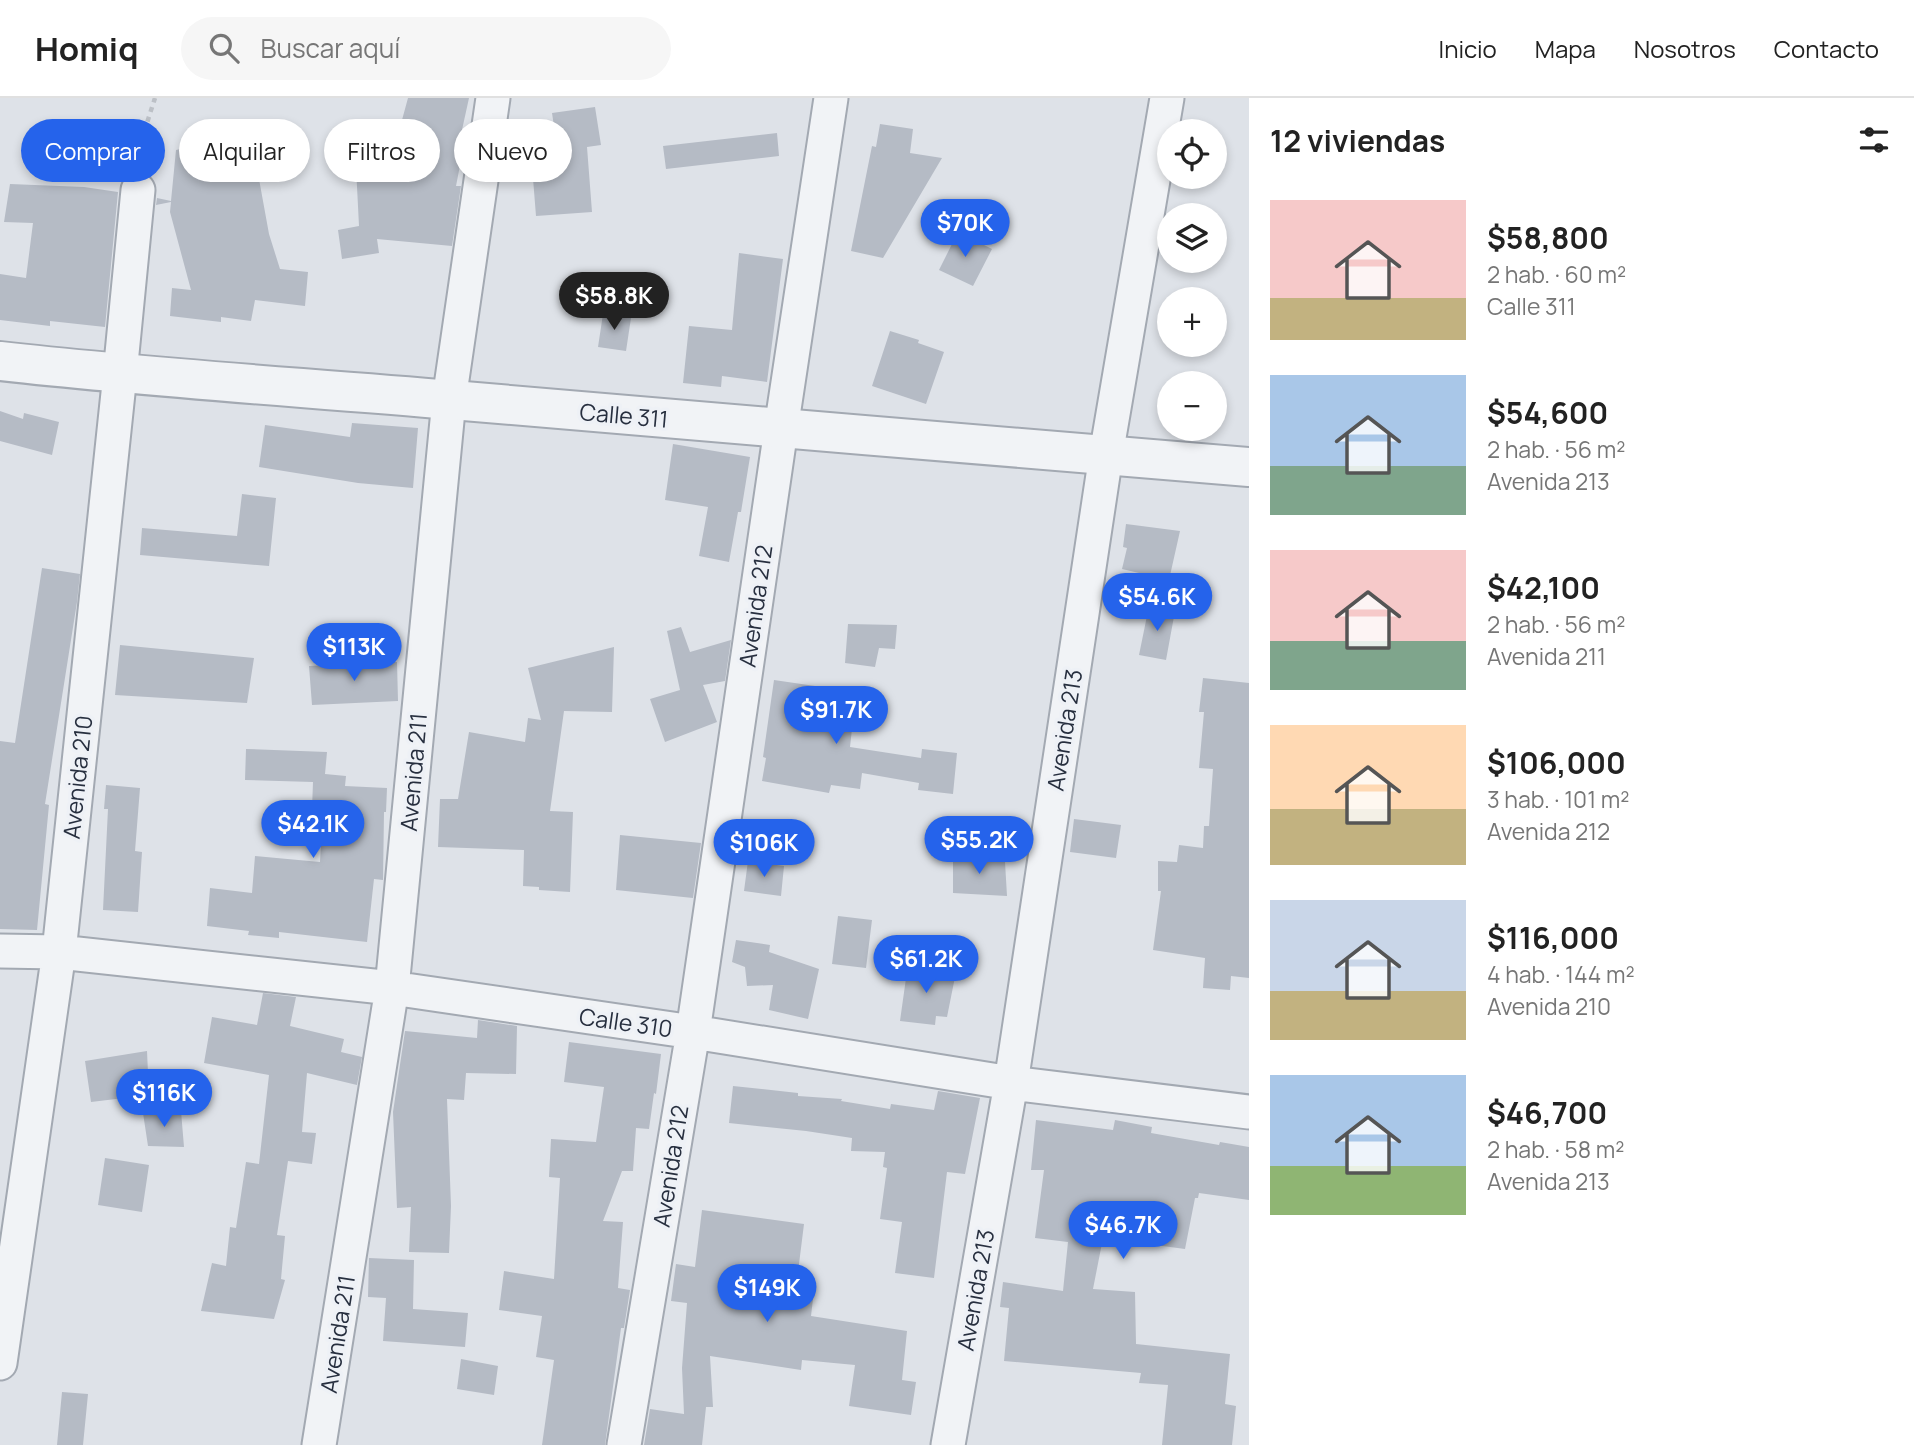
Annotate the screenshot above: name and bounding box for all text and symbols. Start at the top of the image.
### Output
search box [181,17,671,80]
text: Homiq [35,26,139,71]
icon: search [205,29,243,67]
text: Buscar aquí [261,30,400,66]
text: Inicio [1439,32,1497,65]
text: Mapa [1535,32,1596,65]
text: Nosotros [1634,32,1736,65]
text: Contacto [1774,32,1879,65]
chip: Comprar [21,119,165,182]
chip: Alquilar [179,119,310,182]
chip: Filtros [324,119,440,182]
chip: Nuevo [454,119,572,182]
map controls [1157,119,1227,441]
button: locate [1157,119,1227,189]
text: 12 viviendas [1270,120,1445,161]
icon: filters [1855,121,1893,159]
pin: $70K [924,200,1006,259]
button: layers [1157,203,1227,273]
text: $70K [937,206,993,238]
text: $58,800 [1487,217,1609,258]
icon: home [1326,228,1410,312]
text: 2 hab. · 60 m² [1487,258,1626,290]
pin: $58.8K [557,272,671,332]
text: $58.8K [575,279,653,311]
button: + [1157,287,1227,357]
text: Calle 311 [1487,290,1576,322]
button: − [1157,371,1227,441]
text: $54,600 [1487,392,1608,433]
street label: Calle 311 [578,395,670,435]
icon: home [1326,403,1410,487]
text: 2 hab. · 56 m² [1487,433,1625,465]
text: Avenida 213 [1487,465,1610,497]
street label: Avenida 212 [731,543,779,669]
text: $42,100 [1487,567,1600,608]
pin: $54.6K [1100,574,1214,633]
icon: home [1326,578,1410,662]
text: $54.6K [1118,580,1196,612]
text: 2 hab. · 56 m² [1487,608,1625,640]
pin: $113K [305,624,403,683]
text: $113K [323,630,385,662]
text: Avenida 211 [1487,640,1606,672]
street label: Avenida 213 [1039,667,1089,793]
pin: $91.7K [779,686,893,746]
text: $91.7K [800,693,872,725]
street label: Avenida 211 [392,711,434,833]
street label: Avenida 210 [55,714,99,840]
text: $106,000 [1487,742,1626,783]
icon: home [1326,753,1410,837]
text: 3 hab. · 101 m² [1487,783,1629,815]
pin: $42.1K [256,800,370,860]
text: $42.1K [277,807,349,839]
text: Avenida 212 [1487,815,1610,847]
pin: $55.2K [922,816,1036,876]
pin: $106K [715,820,813,879]
text: $55.2K [941,823,1017,855]
text: $106K [730,826,798,858]
text: $116,000 [1487,917,1619,958]
icon: home [1326,928,1410,1012]
pin: $61.2K [869,936,983,995]
text: $61.2K [889,942,963,974]
text: 4 hab. · 144 m² [1487,958,1635,990]
text: Avenida 210 [1487,990,1611,1022]
street label: Calle 310 [577,1000,675,1044]
pin: $116K [115,1070,213,1129]
text: $116K [132,1076,196,1108]
text: $46,700 [1487,1092,1607,1133]
street label: Avenida 212 [645,1103,695,1229]
icon: home [1326,1103,1410,1187]
text: 2 hab. · 58 m² [1487,1133,1624,1165]
text: Avenida 213 [1487,1165,1610,1197]
pin: $46.7K [1066,1202,1180,1261]
text: $46.7K [1085,1208,1161,1240]
street label: Avenida 213 [949,1227,1001,1353]
pin: $149K [718,1264,816,1324]
text: $149K [733,1271,801,1303]
street label: Avenida 211 [312,1273,362,1395]

